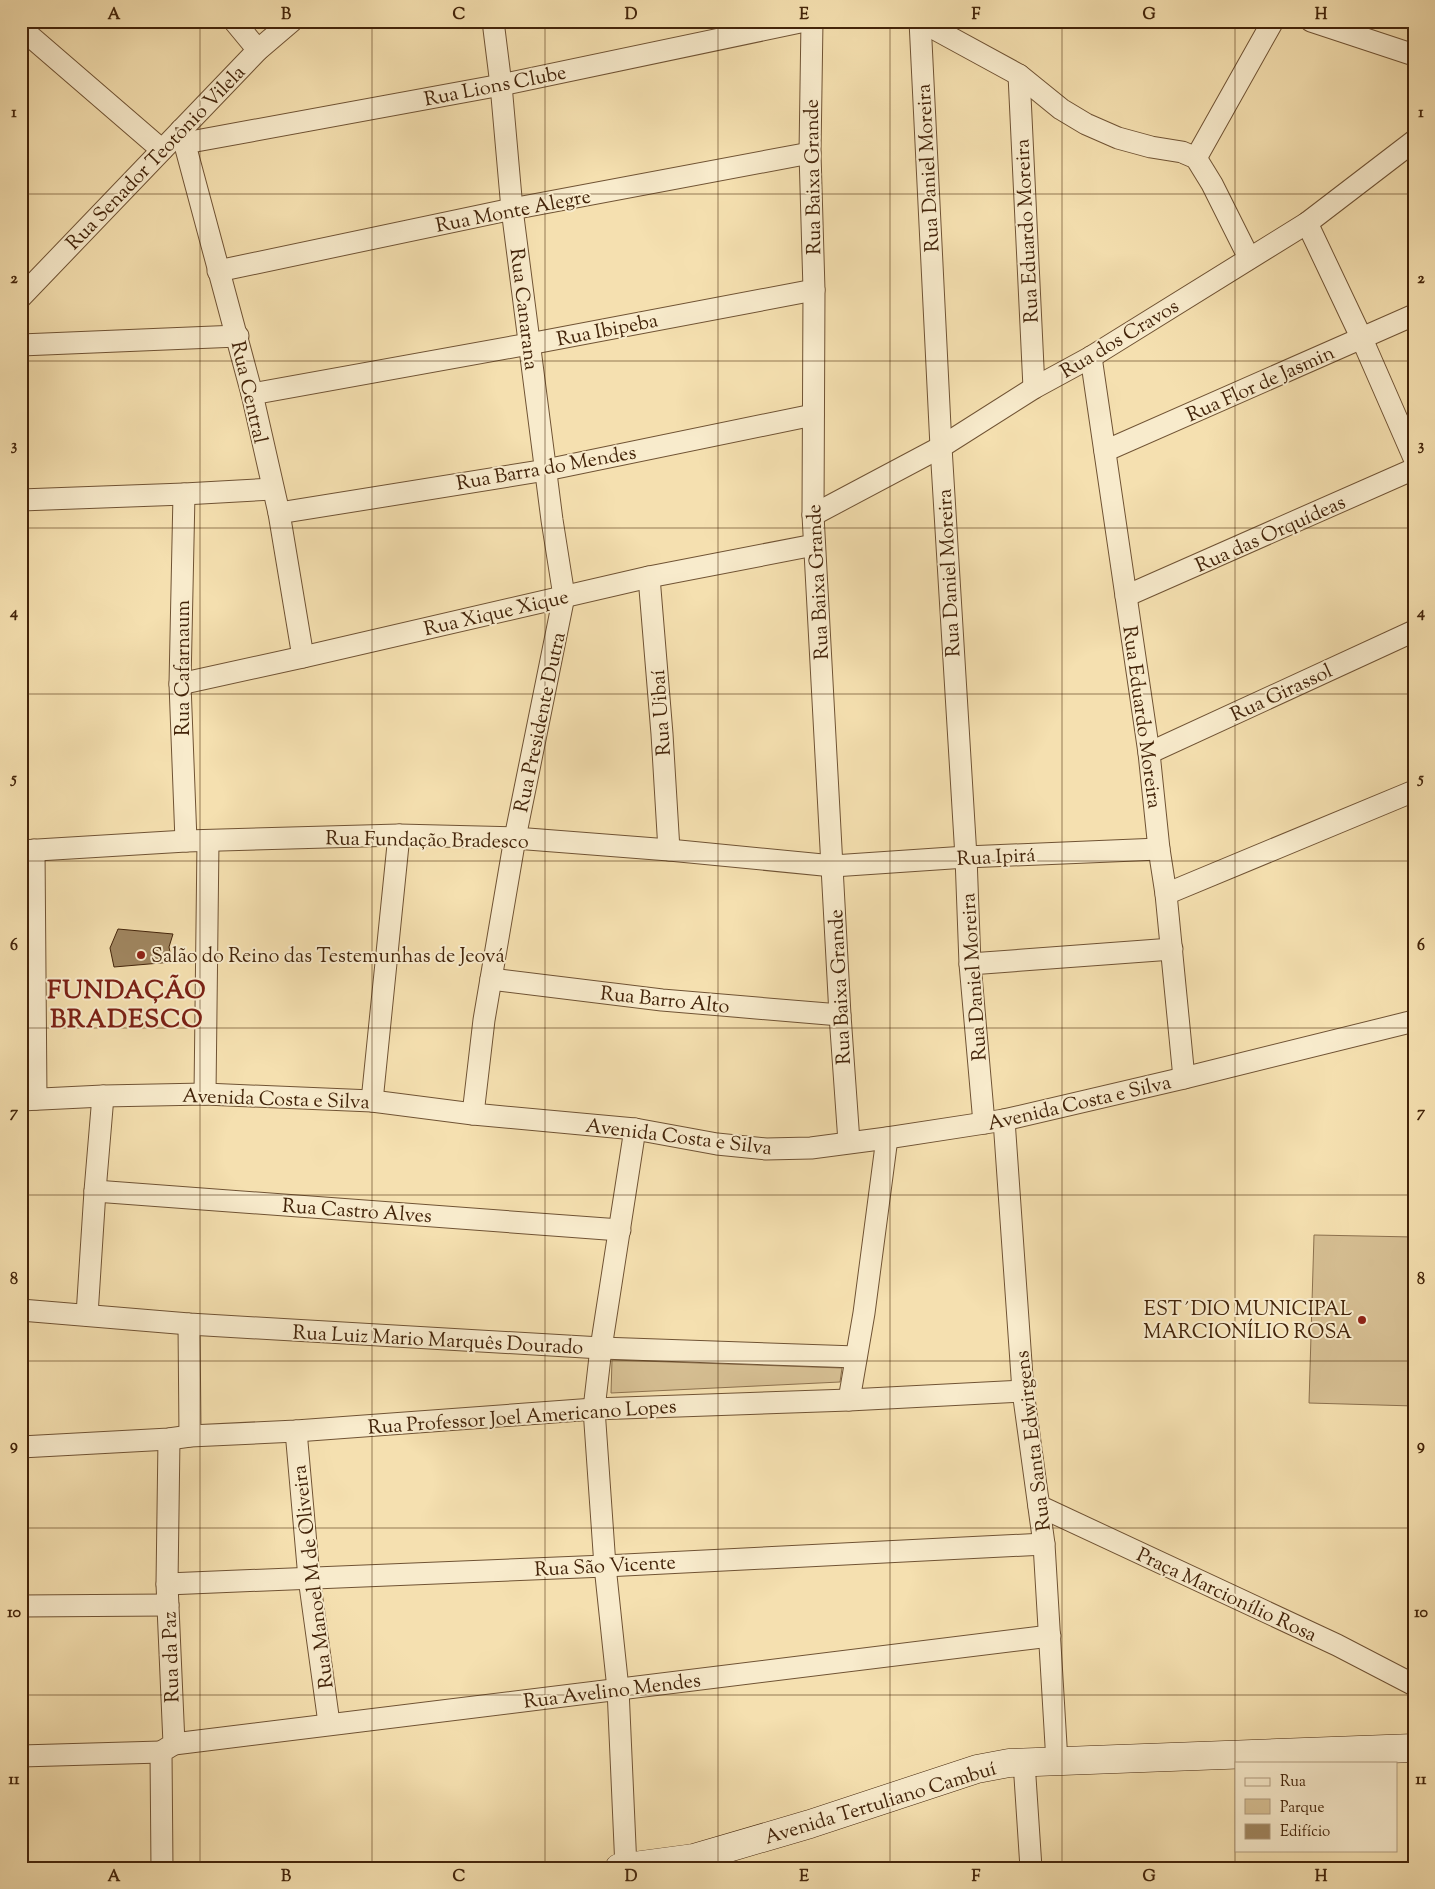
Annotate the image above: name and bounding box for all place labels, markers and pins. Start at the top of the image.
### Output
place label: Salão do Reino das Testemunhas de Jeová [151,943,505,972]
marker: Salão do Reino das Testemunhas de Jeová [135,949,147,961]
place label: EST´DIO MUNICIPAL MARCIONÍLIO ROSA [1143,1296,1352,1348]
marker: EST´DIO MUNICIPAL MARCIONÍLIO ROSA [1356,1314,1368,1326]

